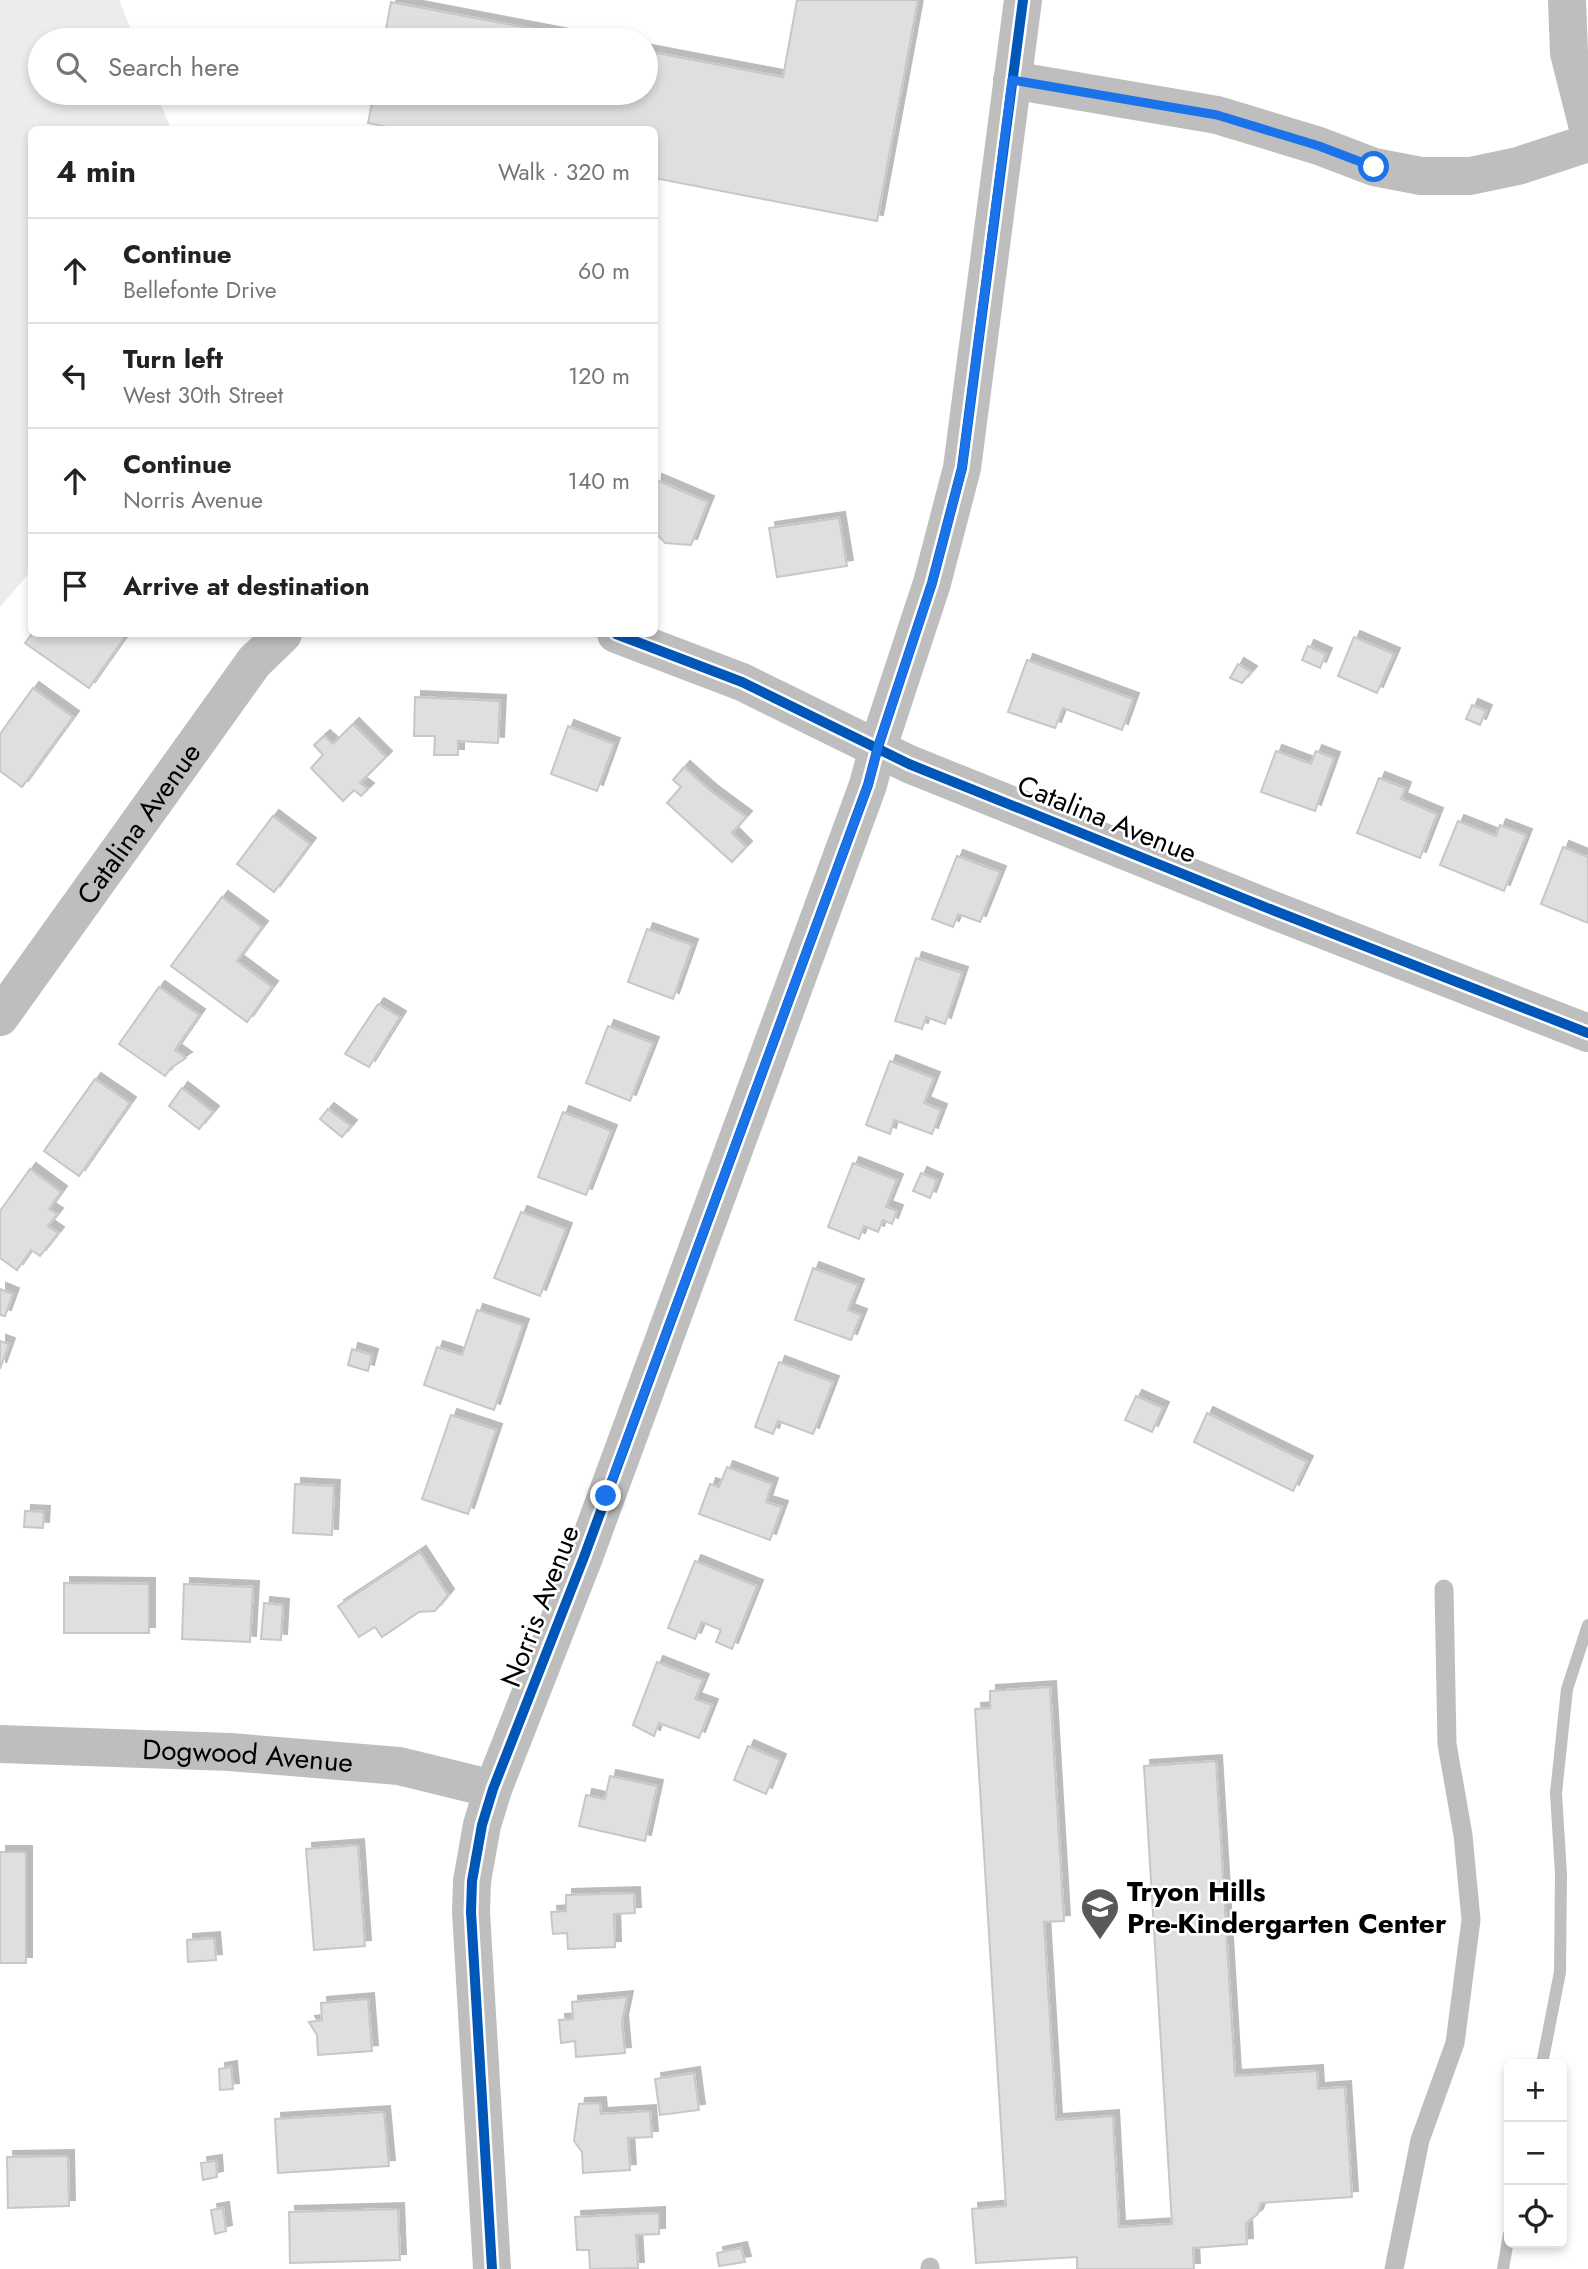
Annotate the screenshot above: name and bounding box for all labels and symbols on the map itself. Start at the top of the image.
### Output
route start [1358,151,1389,182]
street label: Catalina Avenue [66,734,211,913]
street label: Catalina Avenue [1011,764,1203,874]
route end [590,1480,621,1511]
street label: Norris Avenue [490,1519,590,1693]
street label: Dogwood Avenue [142,1728,355,1783]
place label: Tryon Hills Pre-Kindergarten Center [1127,1871,1447,1944]
school or university icon: Tryon Hills Pre-Kindergarten Center [1079,1886,1121,1941]

